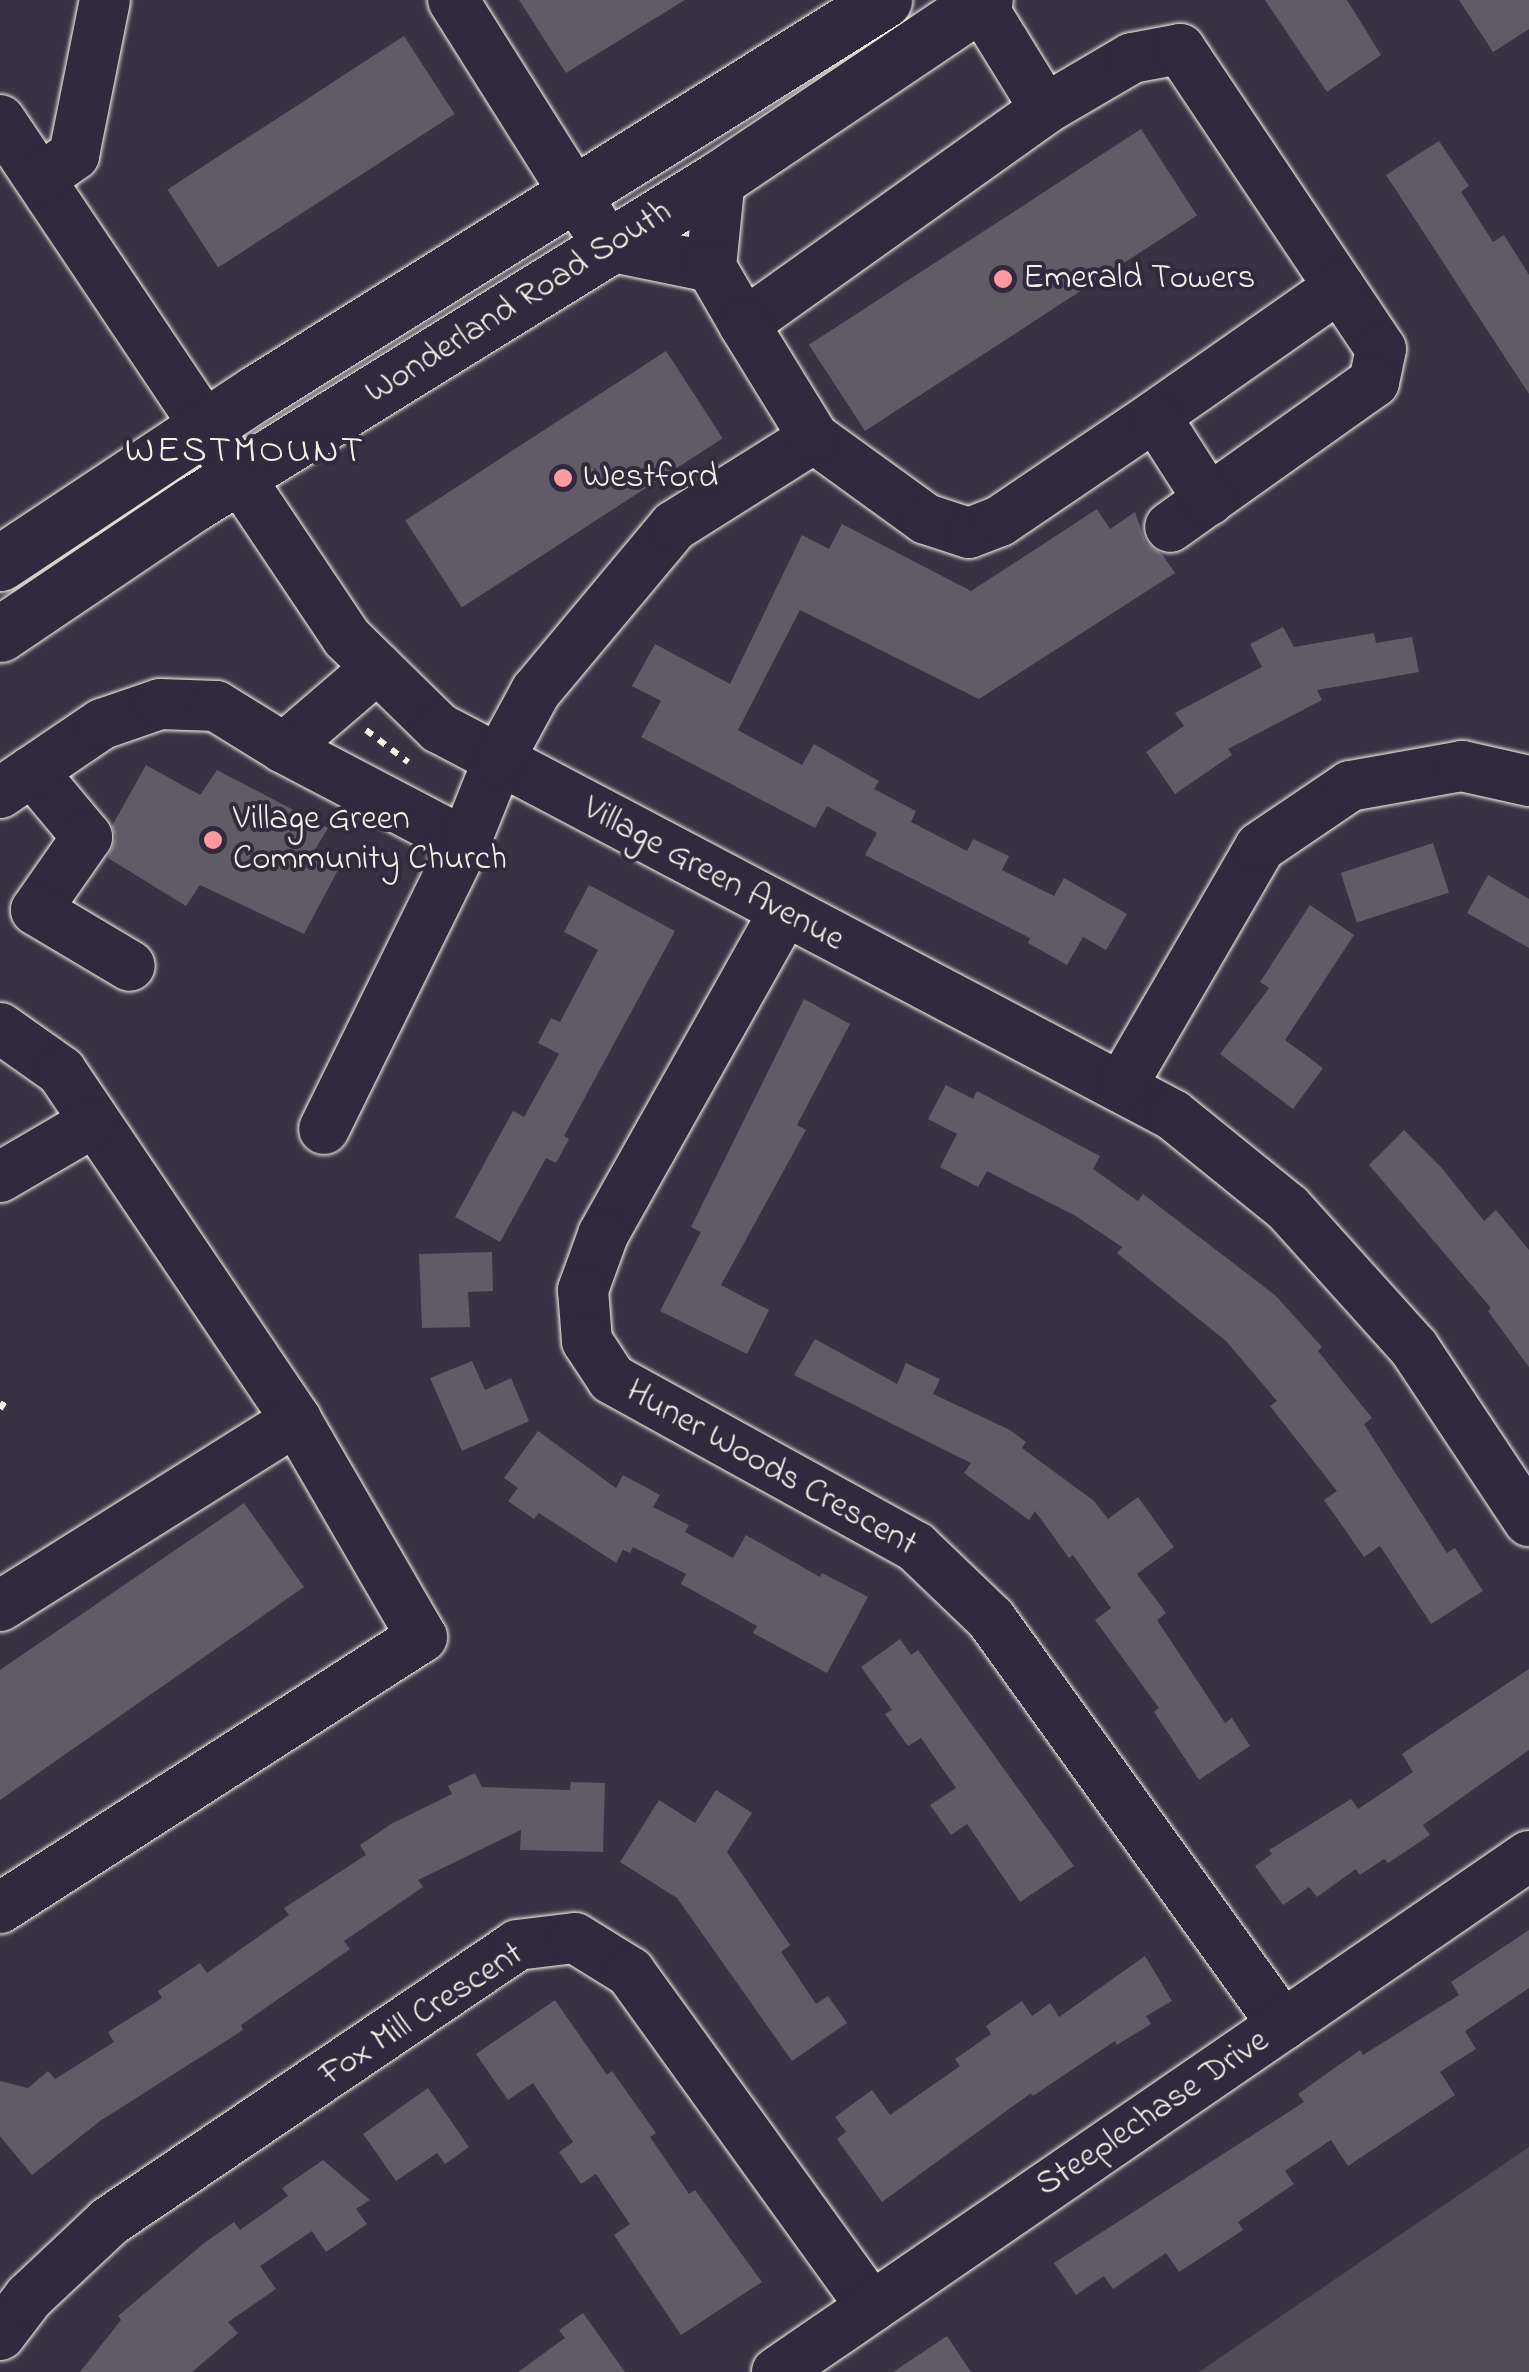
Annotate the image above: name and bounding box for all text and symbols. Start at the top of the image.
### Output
street label: Wonderland Road South [358,192,680,414]
place label: Emerald Towers [1023,258,1255,300]
marker: Emerald Towers [992,268,1014,290]
district label: WESTMOUNT [125,430,365,476]
place label: Westford [583,457,718,499]
marker: Westford [552,467,574,489]
street label: Village Green Avenue [575,788,851,962]
place label: Village Green Community Church [233,799,507,881]
marker: Village Green Community Church [202,829,224,851]
street label: Huner Woods Crescent [618,1372,924,1566]
street label: Fox Mill Crescent [312,1934,532,2096]
street label: Steeplechase Drive [1029,2021,1277,2207]

